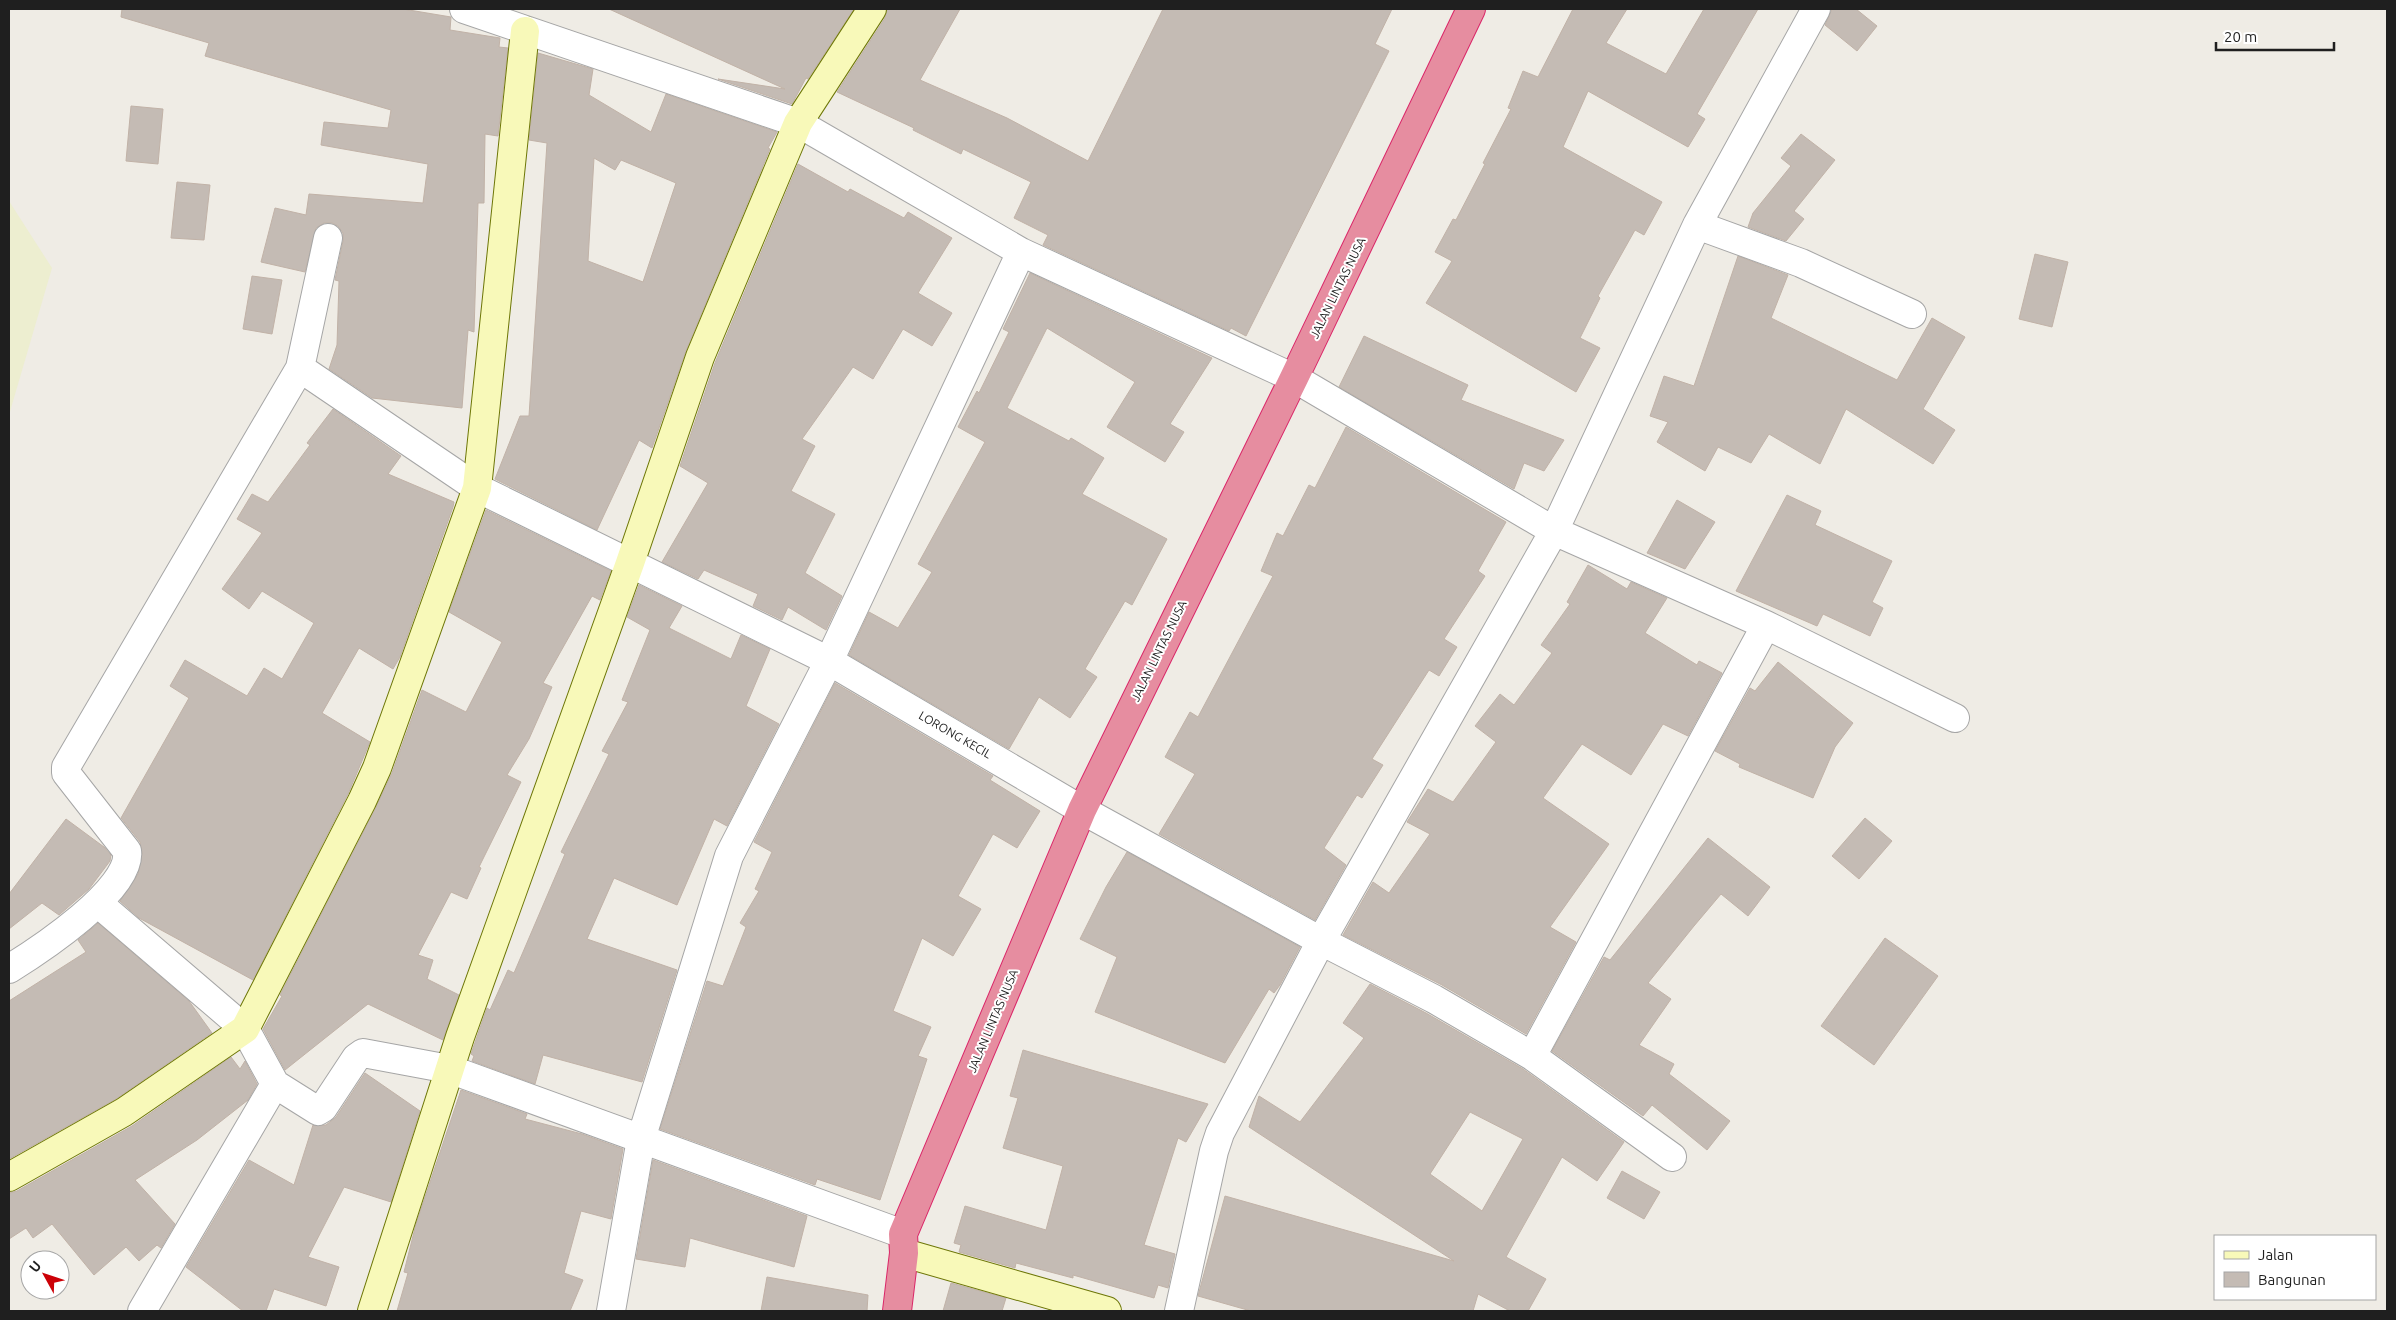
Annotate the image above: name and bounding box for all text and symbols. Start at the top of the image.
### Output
scale bar [2216,20,2334,52]
text: 20 m [2224,28,2257,45]
street label: JALAN LINTAS NUSA [1307,235,1368,340]
street label: JALAN LINTAS NUSA [1128,598,1189,703]
street label: LORONG KECIL [917,709,994,761]
street label: JALAN LINTAS NUSA [965,967,1020,1074]
legend [2214,1235,2376,1300]
text: Jalan [2258,1246,2293,1263]
north arrow [20,1250,70,1300]
text: U [26,1258,44,1276]
text: Bangunan [2258,1271,2326,1288]

